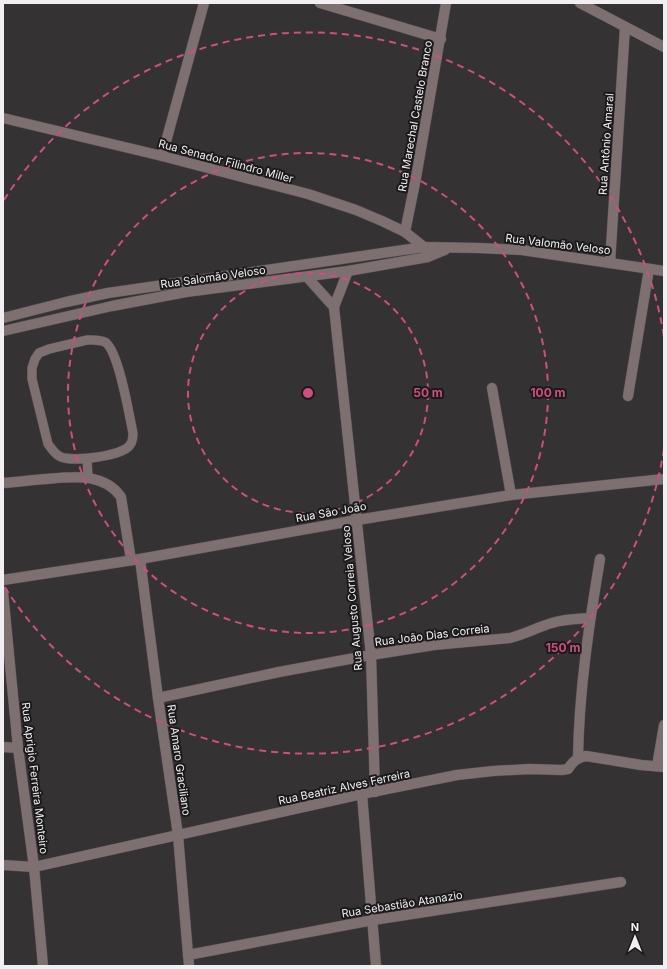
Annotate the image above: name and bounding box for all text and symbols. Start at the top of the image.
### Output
street label: Rua Marechal Castelo Branco [395,39,435,193]
street label: Rua Antônio Amaral [595,93,617,195]
street label: Rua Senador Filindro Miller [157,136,295,186]
street label: Rua Valomão Veloso [505,231,612,257]
street label: Rua Salomão Veloso [160,263,267,291]
text: 50 m [413,385,443,400]
text: 100 m [530,385,566,400]
centre of rings [301,386,315,400]
street label: Rua São João [295,499,368,525]
street label: Rua Augusto Correia Veloso [339,524,365,671]
street label: Rua João Dias Correia [374,621,490,649]
text: 150 m [546,640,580,655]
street label: Rua Aprigio Ferreira Monteiro [19,701,51,855]
street label: Rua Amaro Graciliano [164,704,194,817]
street label: Rua Beatriz Alves Ferreira [277,766,411,808]
street label: Rua Sebastião Atanazio [340,887,464,920]
north arrow [615,917,655,957]
text: N [631,920,639,934]

